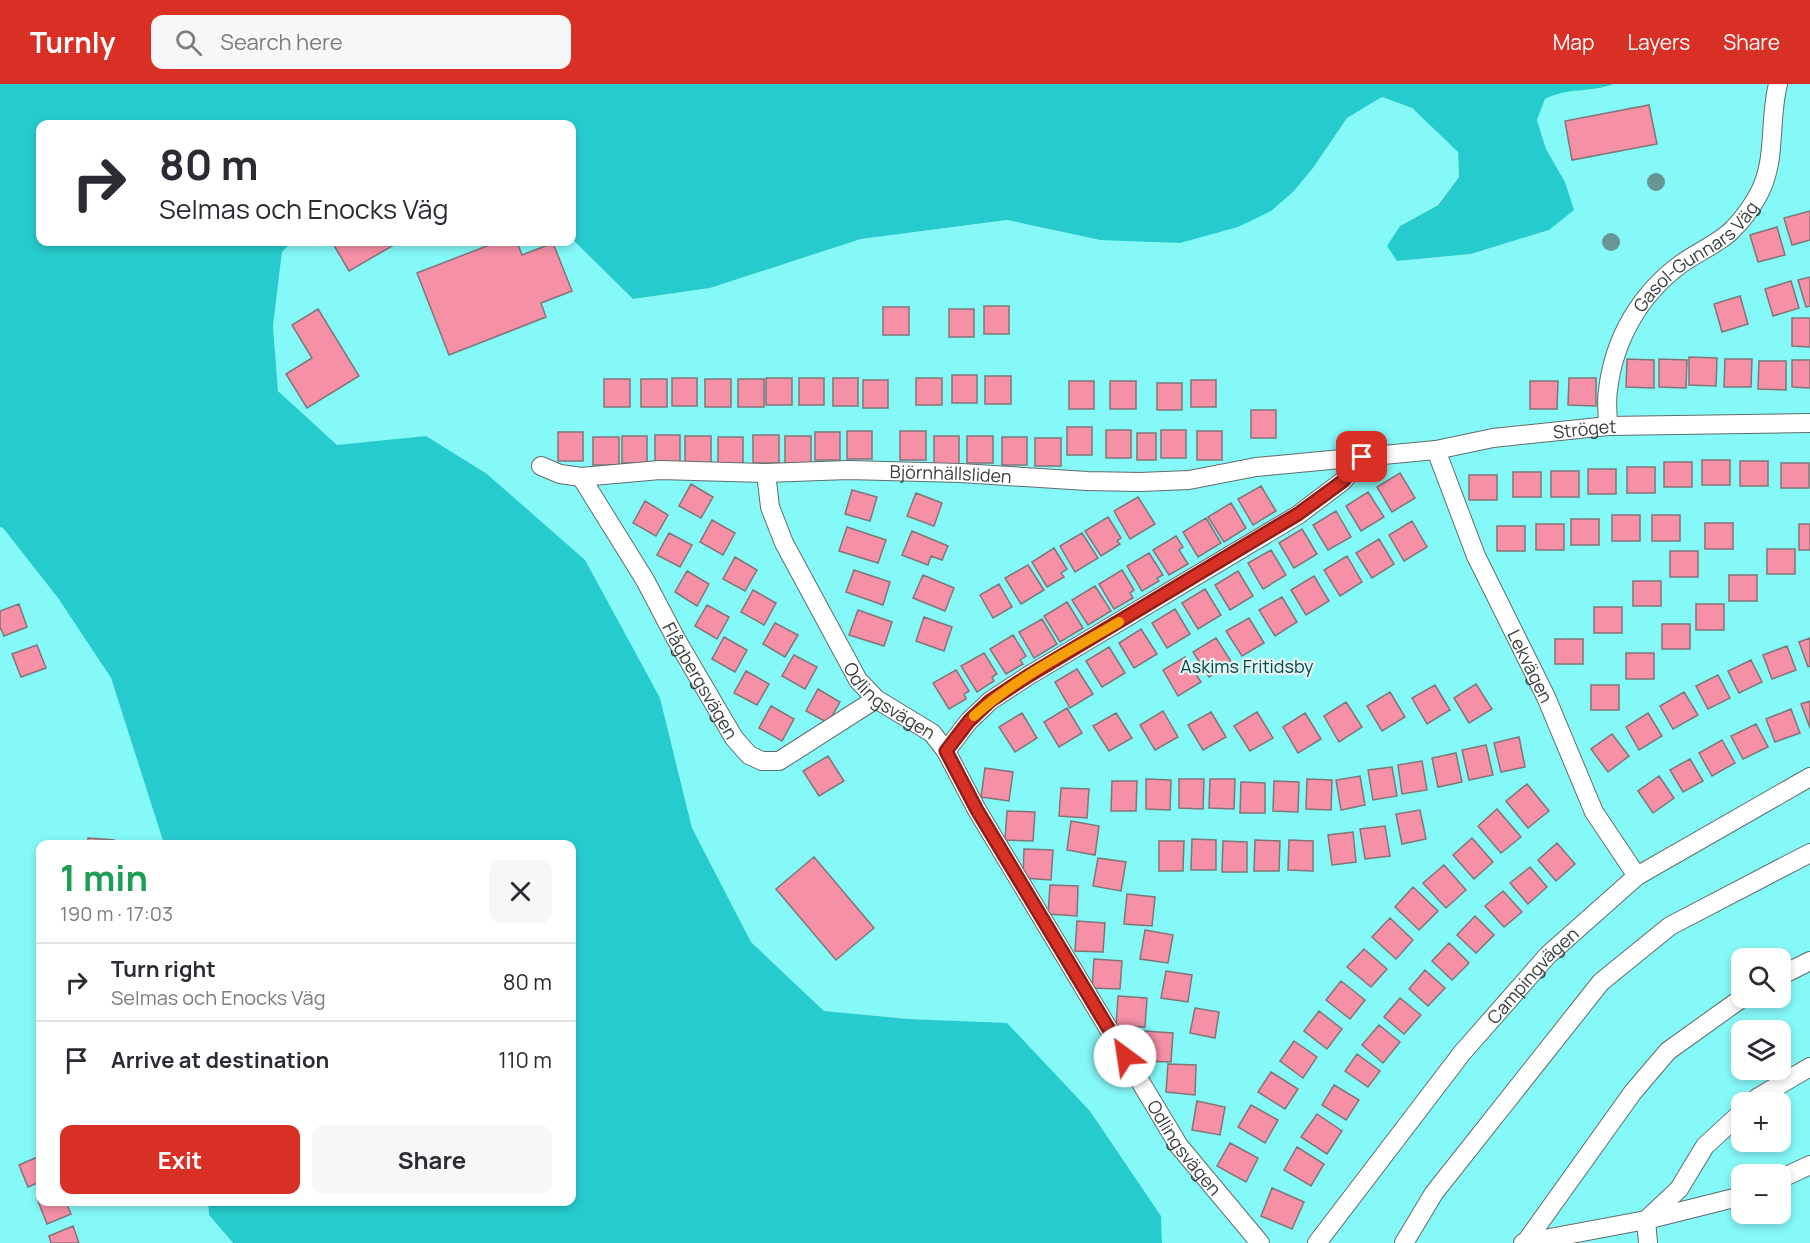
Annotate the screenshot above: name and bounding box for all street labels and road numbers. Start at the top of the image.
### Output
street label: Gasol-Gunnars Väg [1627,196,1763,317]
street label: Ströget [1552,414,1617,444]
street label: Björnhällsliden [889,459,1012,488]
street label: Flågbergsvägen [657,618,744,743]
street label: Lekvägen [1502,625,1559,707]
street label: Odlingsvägen [838,658,940,744]
street label: Campingvägen [1481,922,1584,1029]
street label: Odlingsvägen [1142,1095,1227,1200]

